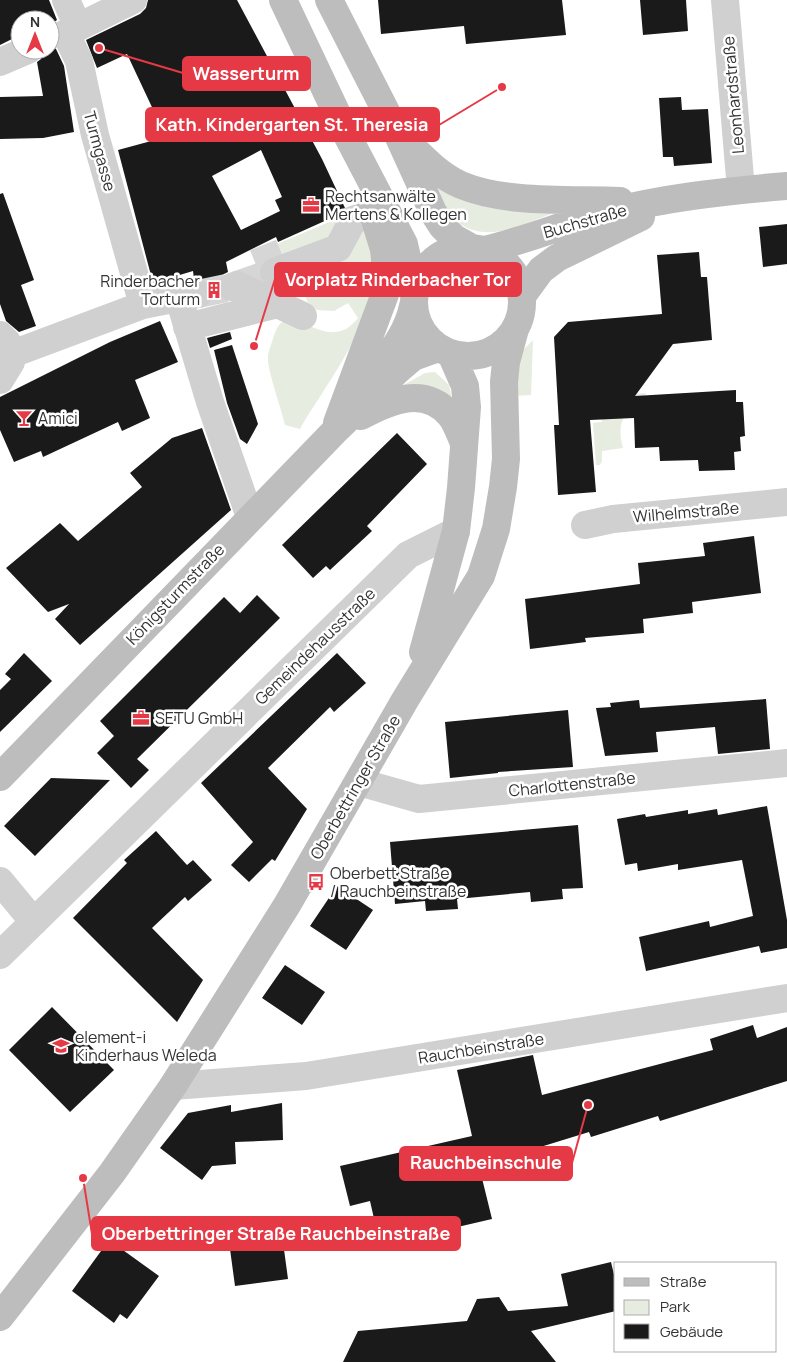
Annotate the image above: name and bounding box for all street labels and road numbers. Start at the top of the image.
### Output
street label: Leonhardstraße [717,35,749,155]
street label: Turmgasse [79,108,121,194]
street label: Buchstraße [541,199,629,243]
street label: Wilhelmstraße [632,496,740,528]
street label: Königsturmstraße [121,539,229,649]
street label: Gemeindehausstraße [250,583,380,709]
street label: Oberbettringer Straße [305,711,405,863]
street label: Charlottenstraße [508,766,636,802]
street label: Rauchbeinstraße [417,1027,545,1069]

